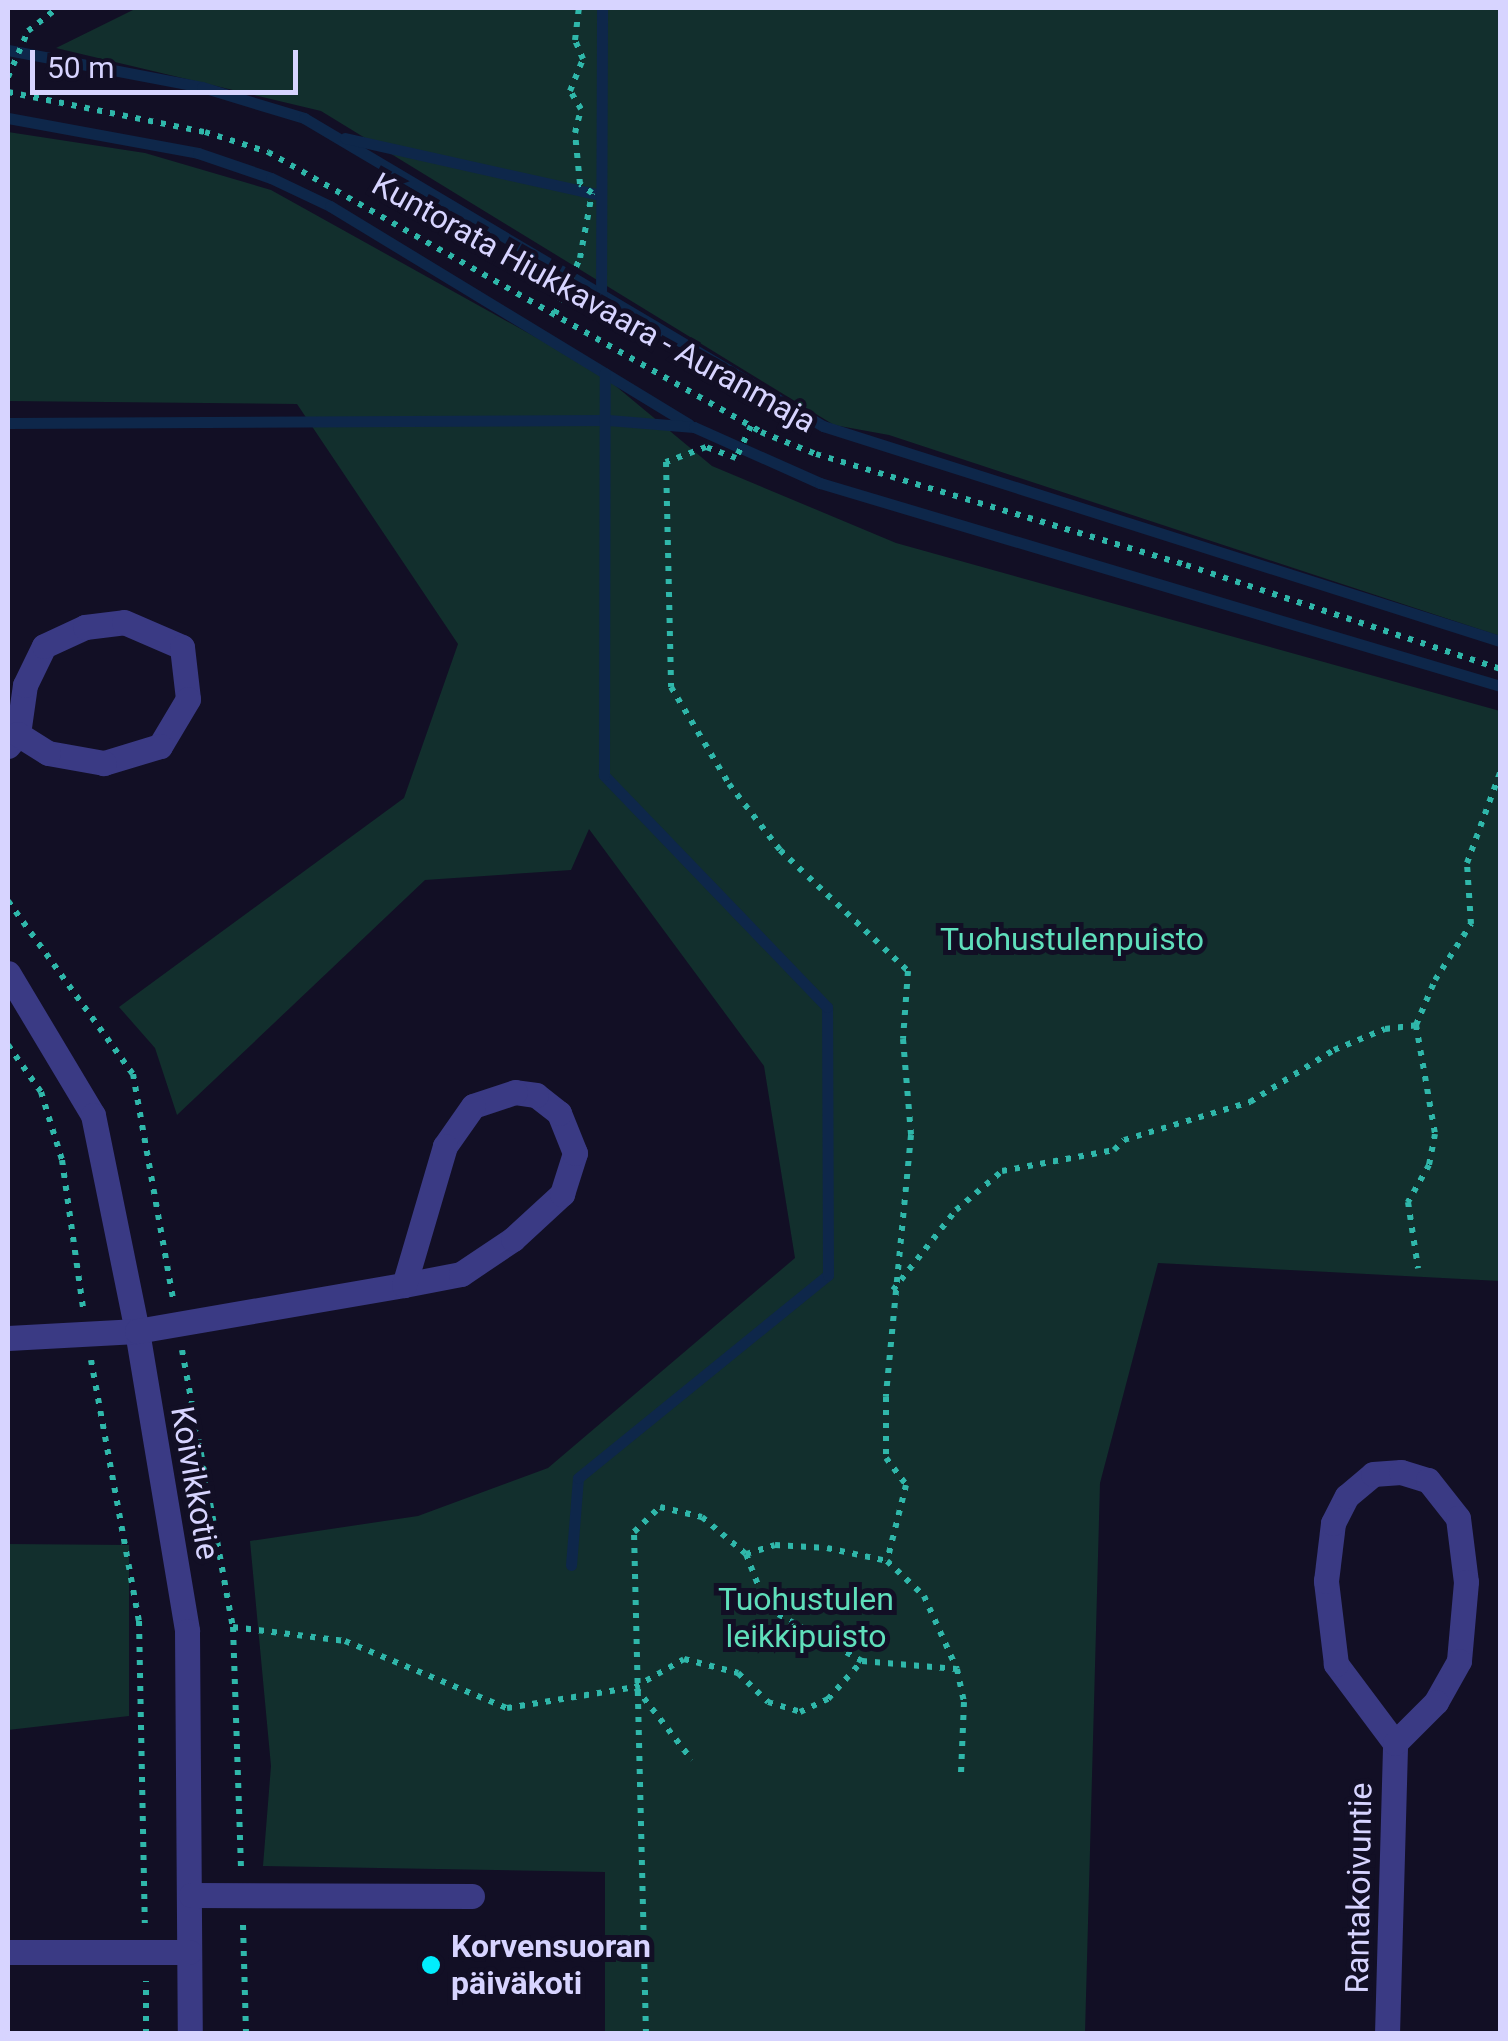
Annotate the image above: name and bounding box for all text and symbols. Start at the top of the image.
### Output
scale bar [35,30,302,92]
text: 50 m [47,50,114,85]
street label: Kuntorata Hiukkavaara - Auranmaja [365,165,823,441]
park label: Tuohustulenpuisto [940,920,1204,958]
street label: Koivikkotie [163,1403,227,1563]
park label: Tuohustulen leikkipuisto [718,1581,894,1656]
street label: Rantakoivuntie [1338,1782,1380,1994]
place label: Korvensuoran päiväkoti [451,1928,651,2003]
marker: Korvensuoran päiväkoti [420,1954,442,1976]

